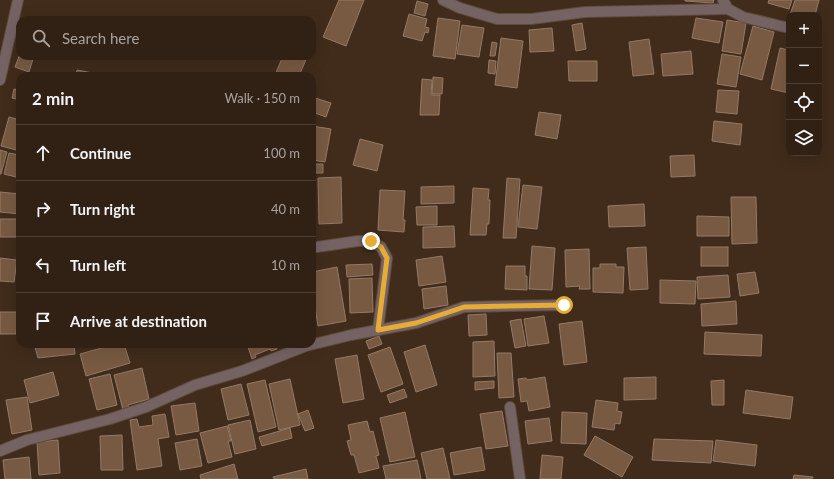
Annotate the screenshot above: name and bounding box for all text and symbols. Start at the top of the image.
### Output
map controls [786,12,822,156]
button: + [786,12,822,48]
search box [16,16,316,60]
icon: search [30,27,52,49]
text: Search here [62,29,139,47]
button: − [786,48,822,84]
button: locate [786,84,822,120]
text: 2 min [32,88,74,109]
text: Walk · 150 m [224,90,300,106]
button: layers [786,120,822,156]
icon: ahead [32,142,54,164]
text: Continue [70,144,131,162]
text: 100 m [263,145,300,161]
icon: right [32,198,54,220]
text: Turn right [70,200,135,218]
text: 40 m [271,201,300,217]
route end [362,232,380,250]
icon: left [32,254,54,276]
text: Turn left [70,256,126,274]
text: 10 m [271,257,300,273]
route start [555,296,573,314]
icon: arrive [32,310,54,332]
text: Arrive at destination [70,312,207,330]

